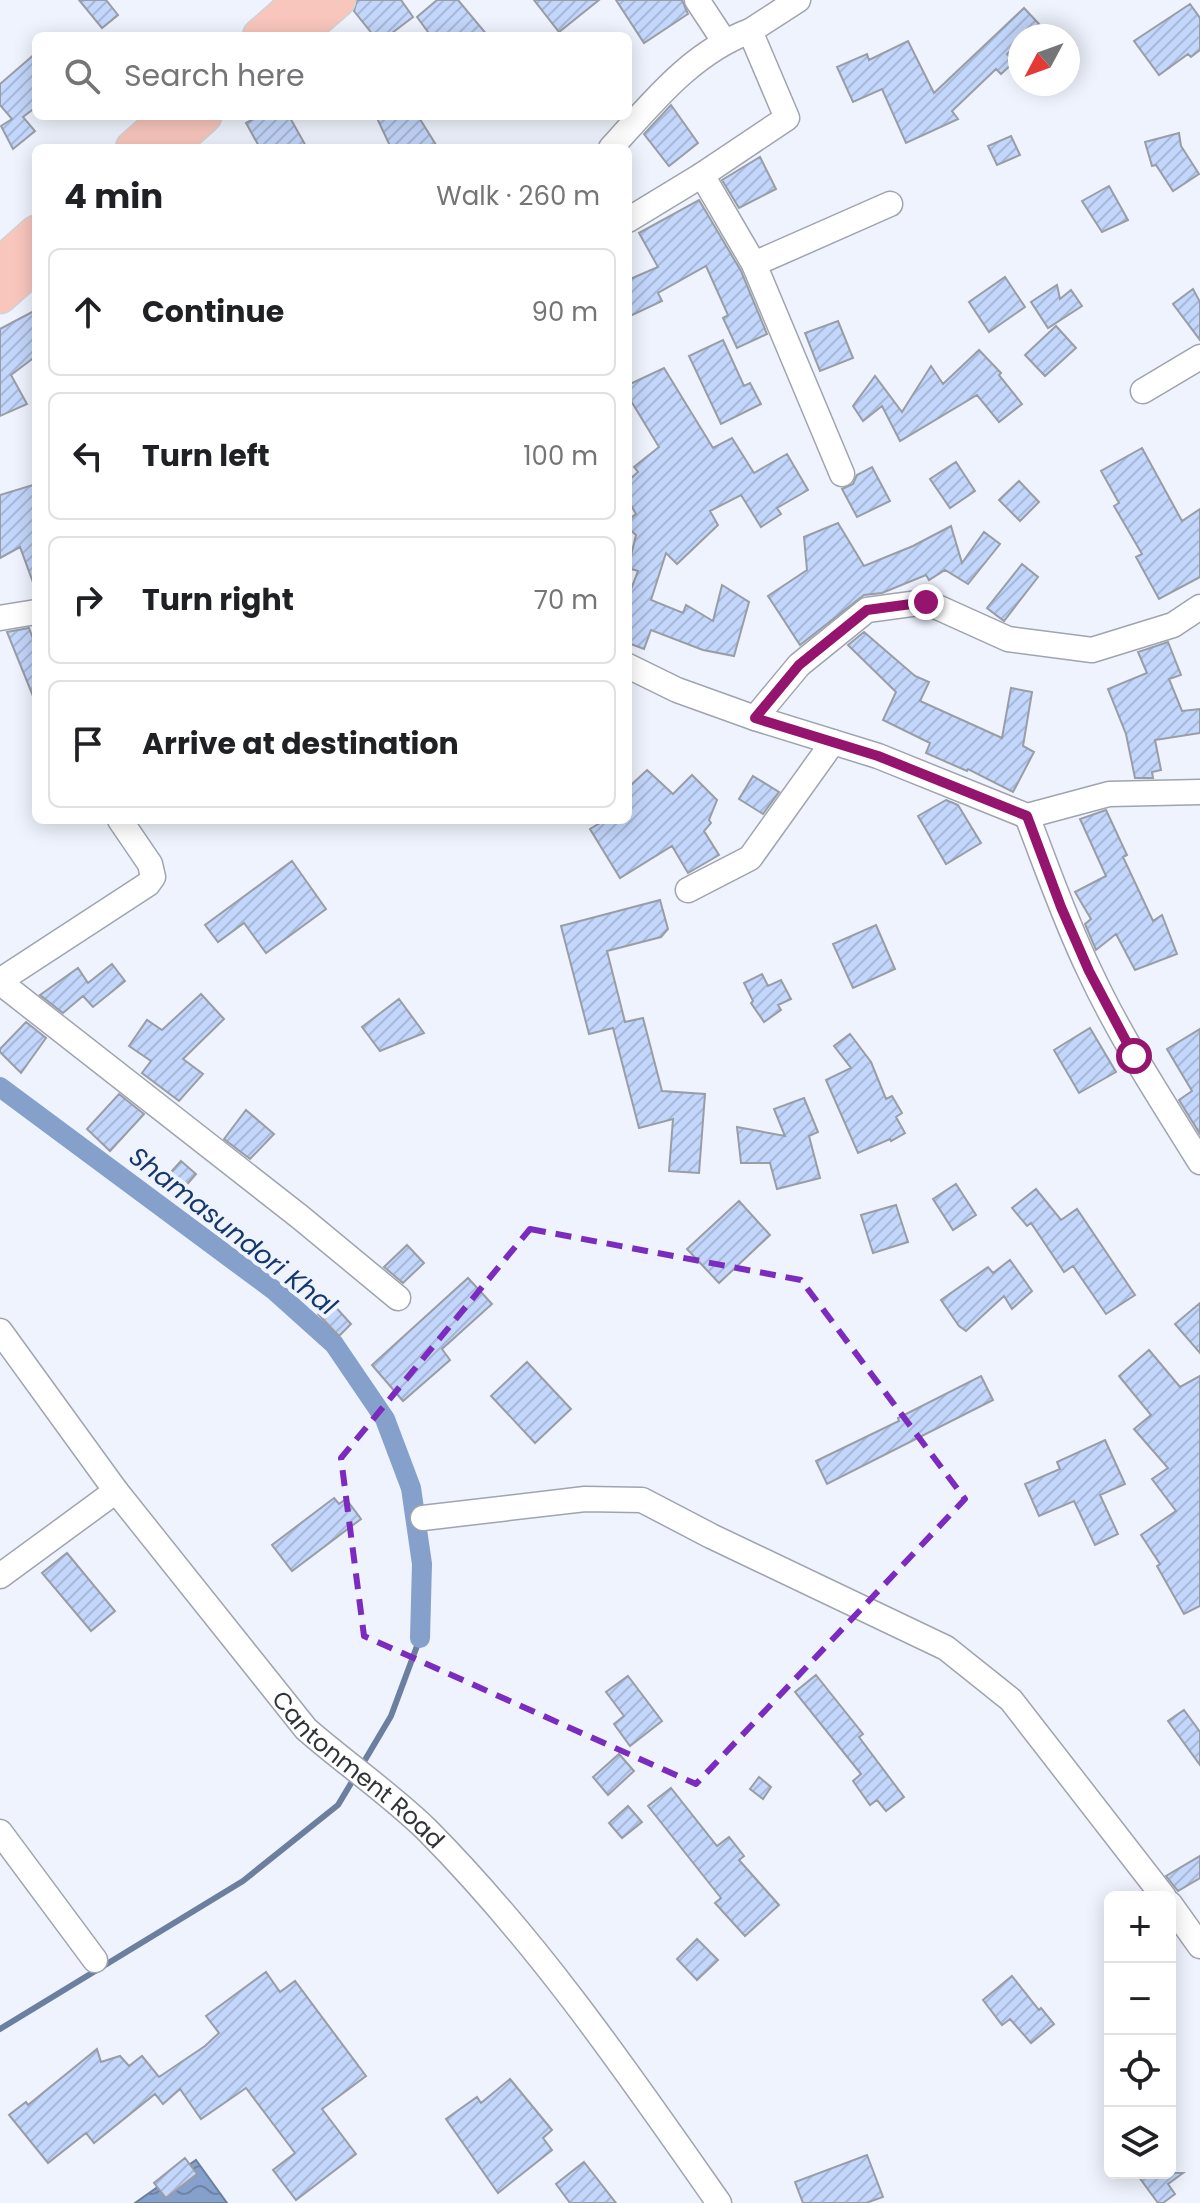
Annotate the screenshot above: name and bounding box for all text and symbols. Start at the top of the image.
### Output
north arrow [1008,24,1080,96]
search box [32,32,632,120]
icon: search [60,54,104,98]
text: Search here [124,54,305,97]
text: 4 min [64,172,163,220]
text: Walk · 260 m [436,178,600,214]
icon: ahead [66,290,110,334]
text: Continue [142,290,284,333]
text: 90 m [532,294,598,330]
icon: left [66,434,110,478]
text: Turn left [142,434,270,477]
text: 100 m [523,438,598,474]
icon: right [66,578,110,622]
text: Turn right [142,578,294,621]
text: 70 m [534,582,598,618]
route end [908,584,944,620]
icon: arrive [66,722,110,766]
text: Arrive at destination [142,722,459,765]
route start [1116,1038,1152,1074]
water label: Shamasundori Khal [122,1138,345,1324]
street label: Cantonment Road [265,1683,452,1855]
map controls [1104,1891,1176,2179]
button: + [1104,1891,1176,1963]
button: − [1104,1963,1176,2035]
button: locate [1104,2035,1176,2107]
button: layers [1104,2107,1176,2179]

